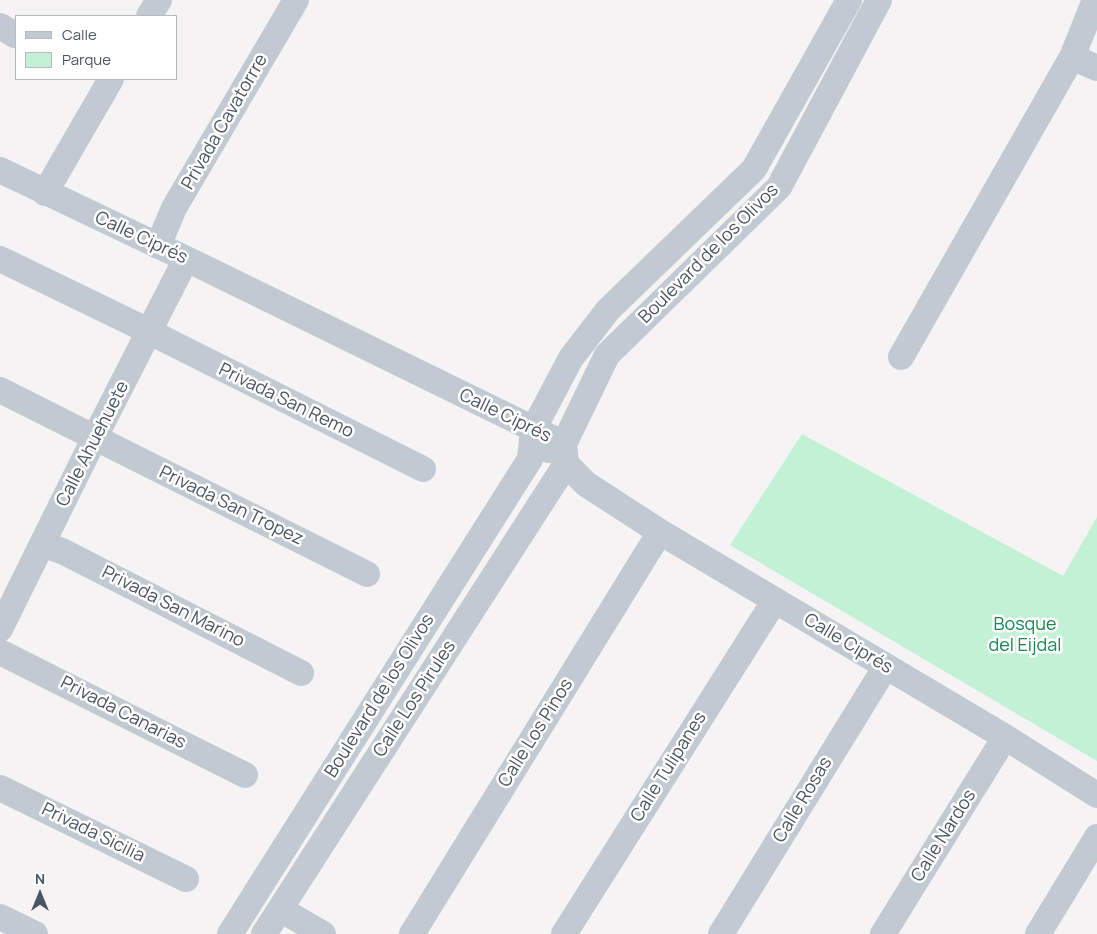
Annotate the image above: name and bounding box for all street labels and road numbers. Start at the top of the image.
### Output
street label: Privada Cavatorrre [177,50,273,194]
street label: Boulevard de los Olivos [635,180,783,328]
street label: Calle Ciprés [91,207,191,269]
street label: Privada San Remo [215,359,357,443]
street label: Calle Ahuehuete [52,378,134,510]
street label: Calle Ciprés [456,384,554,448]
street label: Privada San Tropez [156,462,306,550]
street label: Privada San Marino [98,562,248,652]
street label: Calle Ciprés [800,609,896,679]
street label: Boulevard de los Olivos [321,610,439,782]
street label: Calle Los Pirules [369,637,461,761]
street label: Privada Canarias [57,672,189,754]
street label: Calle Los Pinos [494,675,578,791]
street label: Calle Tulipanes [627,708,711,826]
street label: Calle Rosas [769,753,837,847]
street label: Calle Nardos [907,786,981,886]
street label: Privada Sicilia [38,799,148,867]

